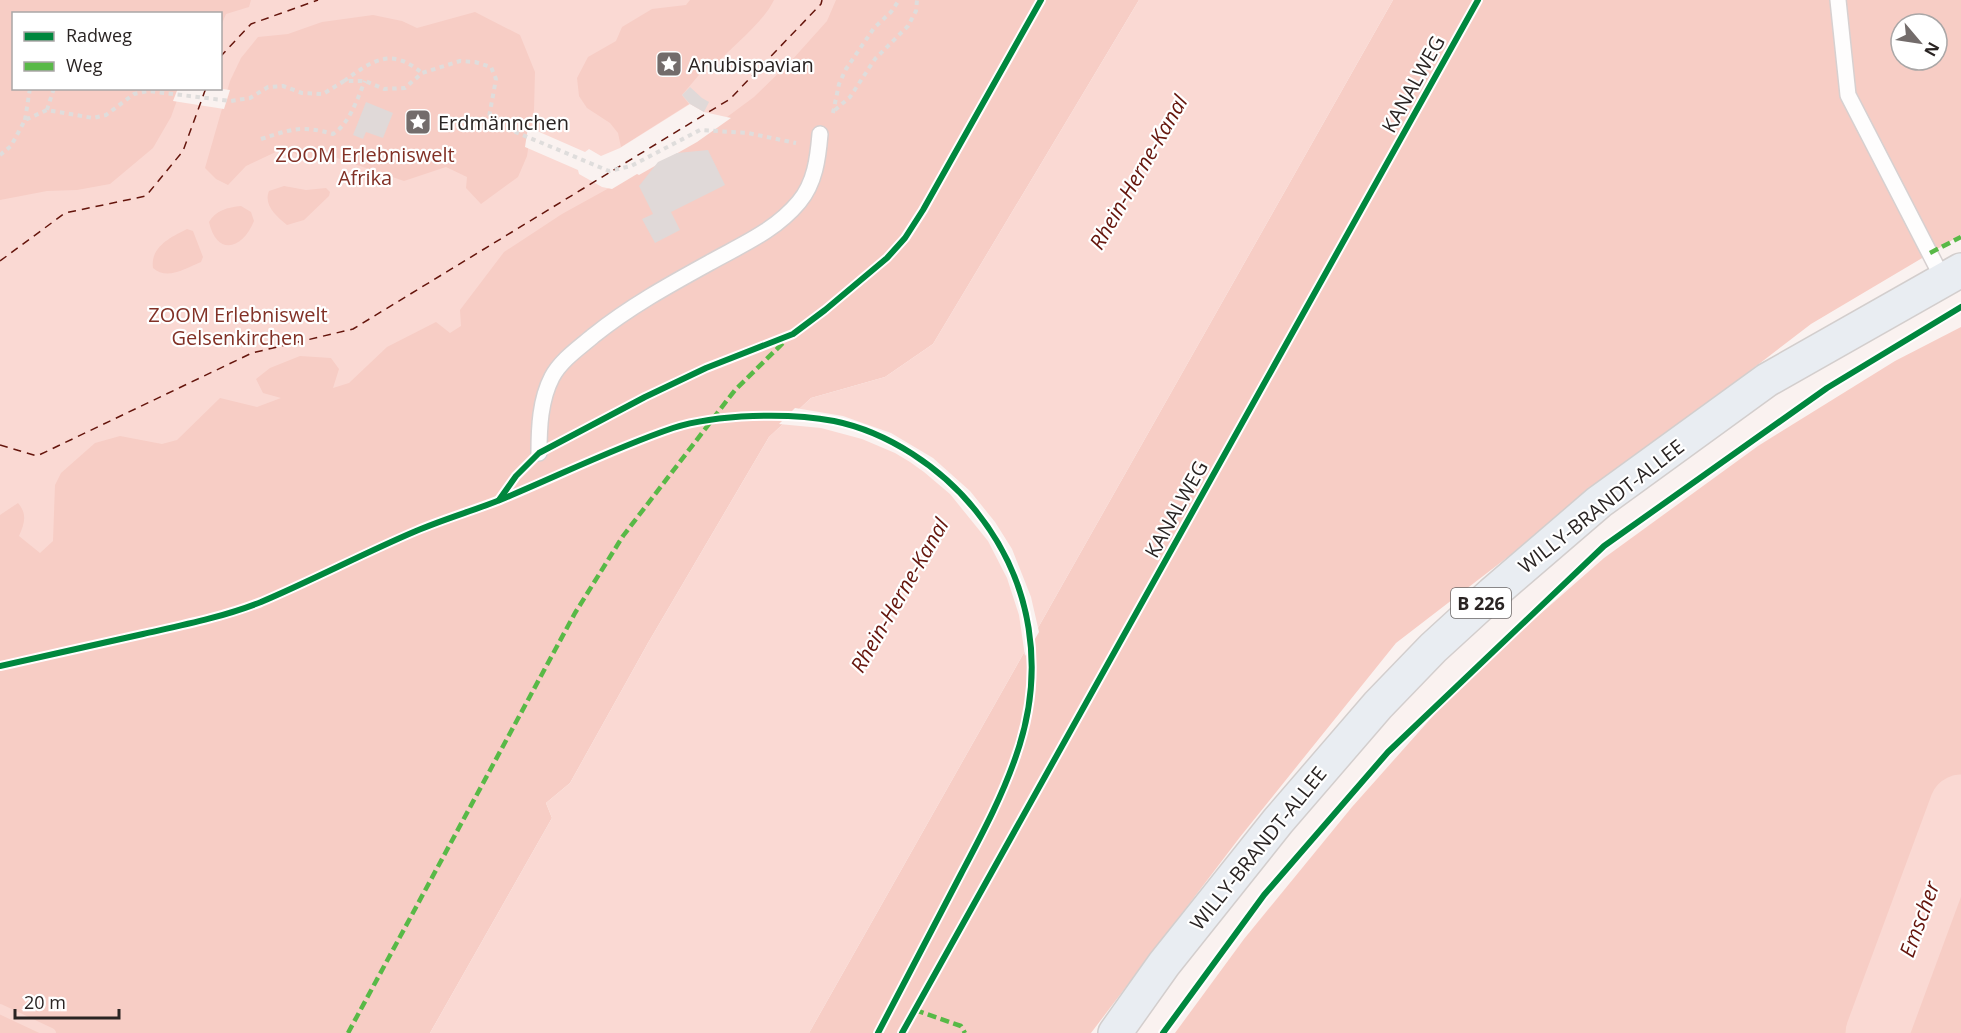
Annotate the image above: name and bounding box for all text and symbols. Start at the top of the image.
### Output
legend [12,12,222,90]
north arrow [1889,12,1949,72]
text: Radweg [66,23,132,47]
street label: KANALWEG [1375,31,1451,137]
text: N [1919,38,1945,60]
place icon: Anubispavian [654,49,684,79]
place label: Anubispavian [688,51,814,78]
text: Weg [66,53,103,77]
water label: Rhein-Herne-Kanal [1082,89,1194,254]
place icon: Erdmännchen [403,107,433,137]
place label: Erdmännchen [438,109,569,136]
park label: ZOOM Erlebniswelt Afrika [275,141,455,191]
park label: ZOOM Erlebniswelt Gelsenkirchen [148,301,328,351]
street label: WILLY-BRANDT-ALLEE [1513,433,1689,579]
street label: KANALWEG [1138,456,1214,562]
water label: Rhein-Herne-Kanal [843,512,955,677]
road number: B 226 [1451,588,1511,618]
street label: WILLY-BRANDT-ALLEE [1184,761,1332,935]
water label: Emscher [1892,877,1946,961]
scale bar [15,982,118,1020]
text: 20 m [24,990,66,1014]

